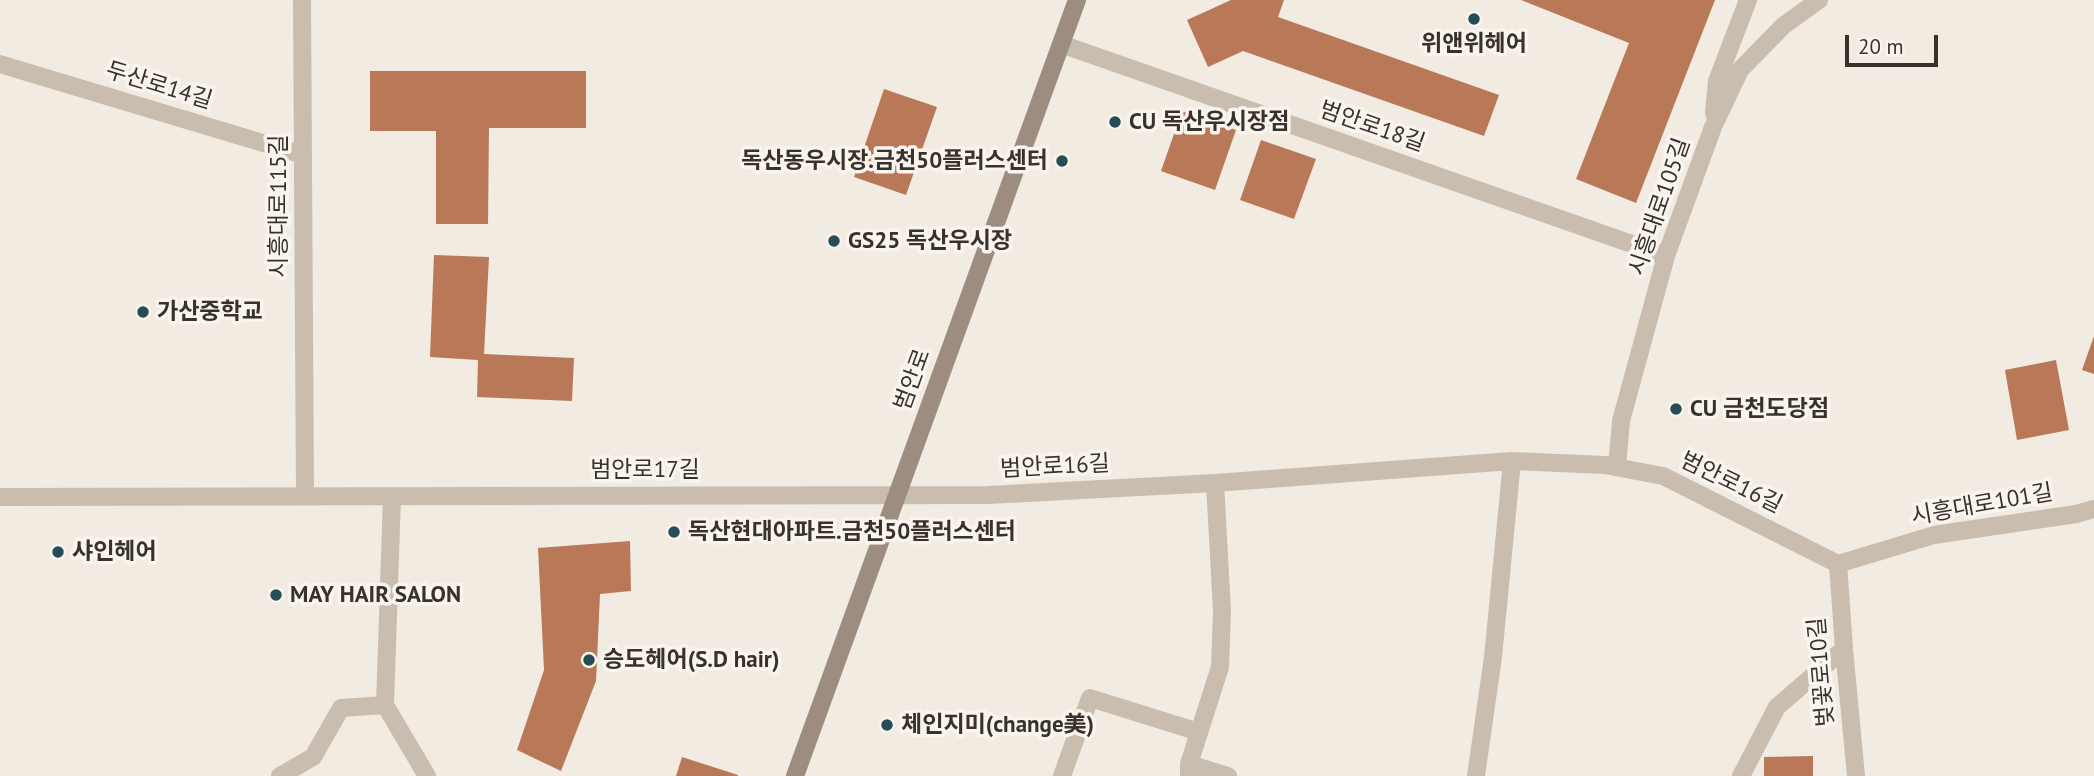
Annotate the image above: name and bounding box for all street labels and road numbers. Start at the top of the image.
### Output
street label: 두산로14길 [103,57,215,115]
street label: 범안로18길 [1316,96,1428,158]
street label: 시흥대로115길 [265,134,293,278]
street label: 시흥대로105길 [1624,135,1696,279]
street label: 범안로 [889,345,937,415]
street label: 범안로16길 [1676,447,1786,519]
street label: 범안로16길 [999,450,1111,484]
street label: 범안로17길 [590,456,700,484]
street label: 시흥대로101길 [1909,479,2055,531]
street label: 벚꽃로10길 [1803,616,1841,728]

